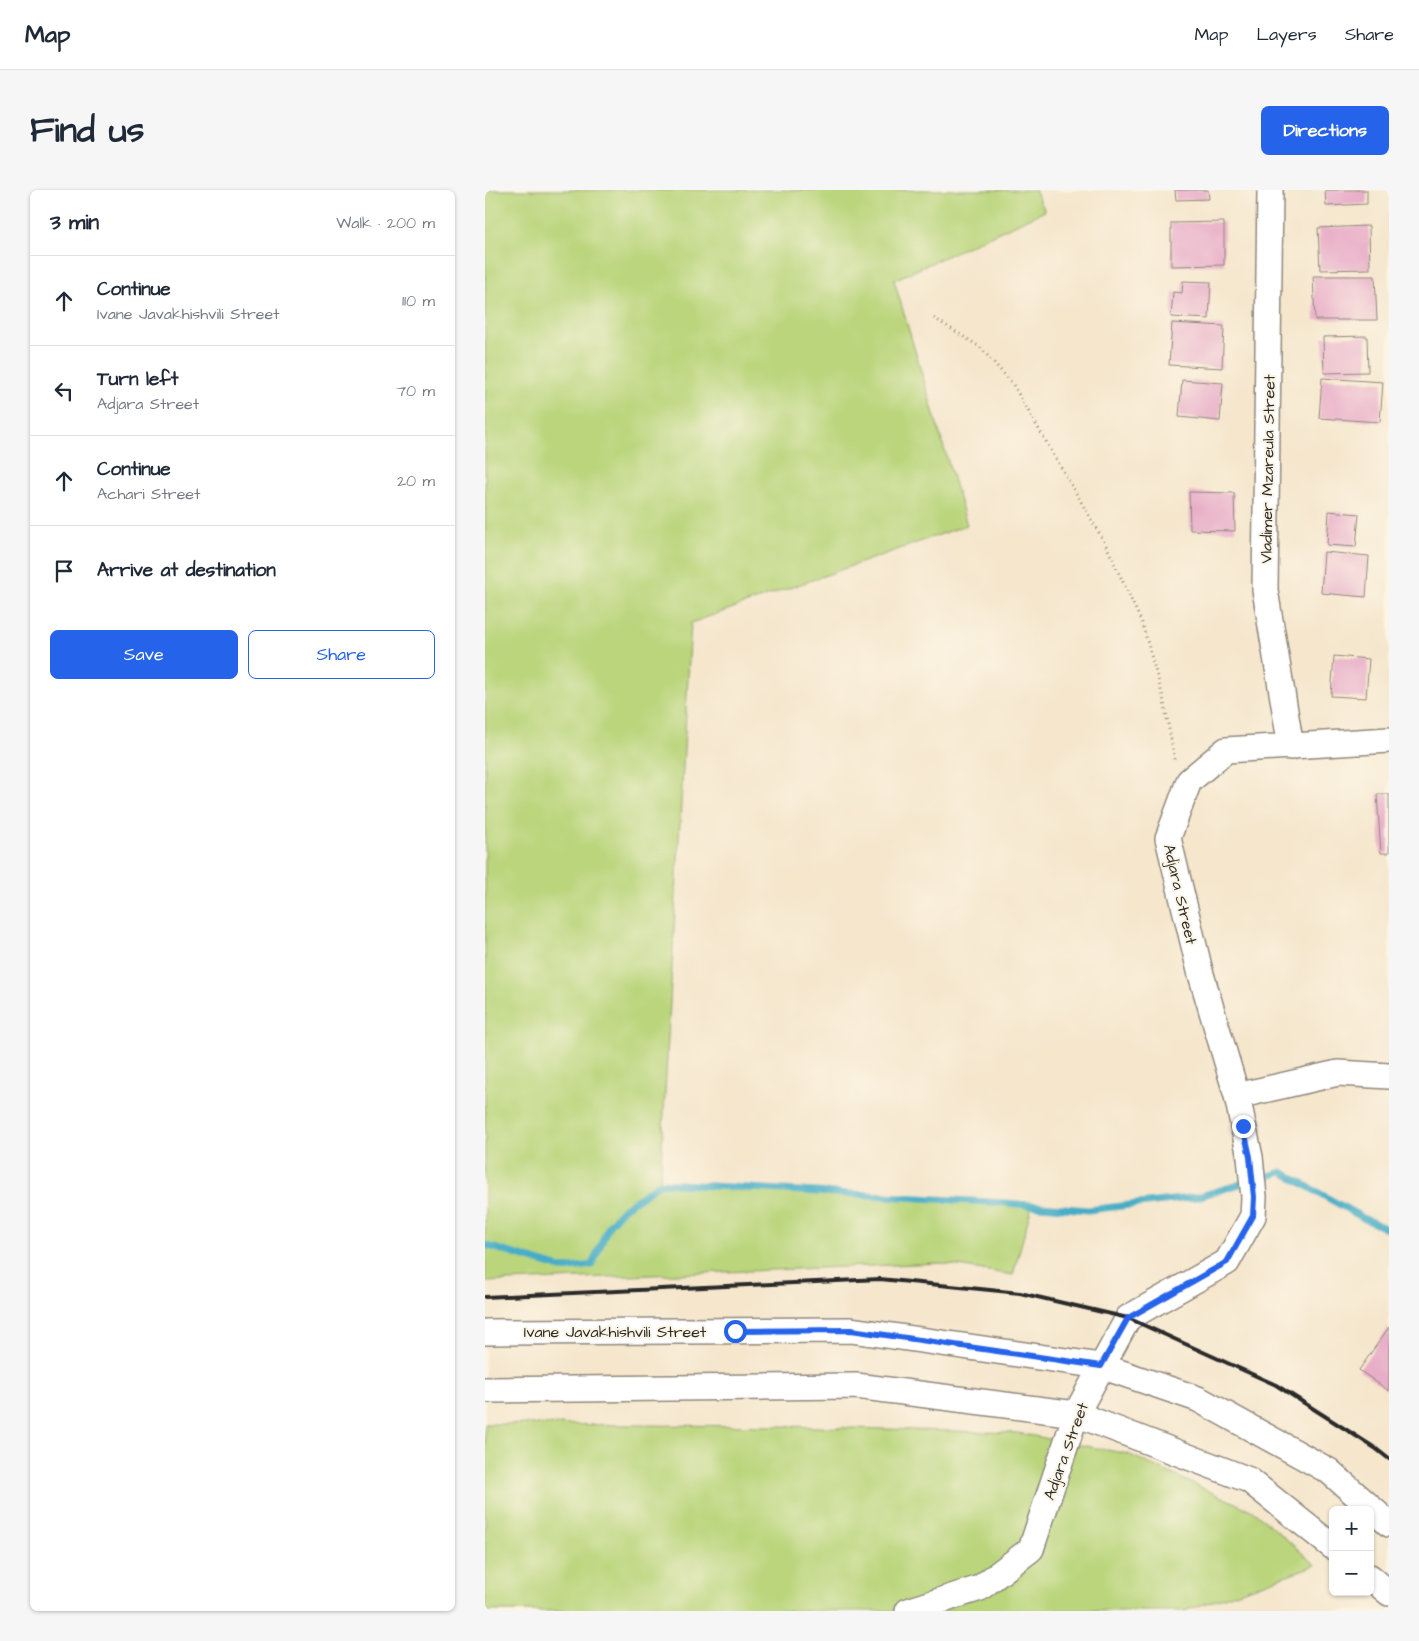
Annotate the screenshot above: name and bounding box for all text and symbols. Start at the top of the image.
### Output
text: Map [25,18,70,52]
text: Map [1194,22,1228,47]
text: Layers [1256,22,1317,47]
text: Share [1345,22,1394,47]
text: Find us [30,106,144,155]
button: Directions [1261,106,1389,155]
text: 3 min [50,208,99,237]
text: Walk · 200 m [336,212,435,234]
text: Continue [97,276,171,303]
icon: ahead [50,287,78,315]
text: 110 m [402,290,435,312]
text: Ivane Javakhishvili Street [97,303,280,325]
text: Turn left [97,366,178,393]
street label: Vladimer Mzareula Street [1255,374,1281,564]
icon: left [50,377,78,405]
text: 70 m [396,380,435,402]
text: Adjara Street [97,393,199,415]
text: Continue [97,456,171,483]
icon: ahead [50,467,78,495]
text: 20 m [397,470,435,492]
text: Achari Street [97,483,200,505]
icon: arrive [50,557,78,585]
text: Arrive at destination [97,557,276,584]
button: Save [50,630,238,679]
button: Share [248,630,435,679]
street label: Adjara Street [1158,842,1202,947]
route end [1232,1115,1255,1138]
route start [724,1320,747,1343]
street label: Ivane Javakhishvili Street [524,1321,707,1343]
street label: Adjara Street [1038,1399,1094,1503]
map controls [1329,1506,1374,1596]
button: + [1329,1506,1374,1551]
button: − [1329,1551,1374,1596]

